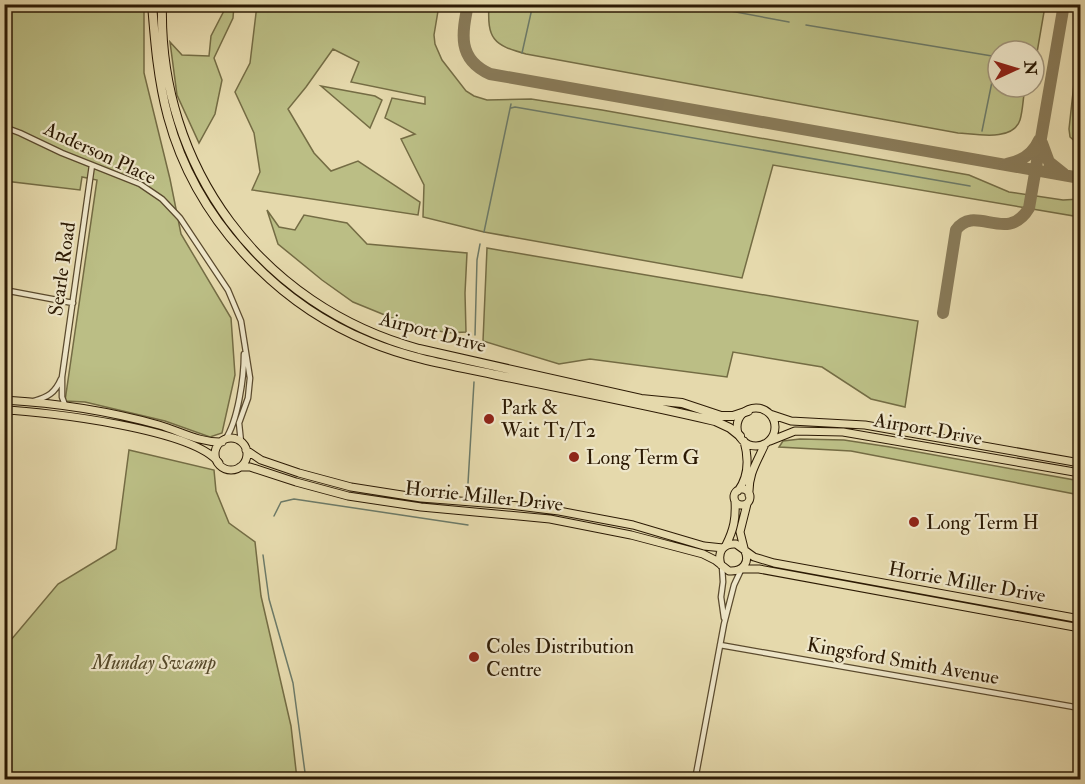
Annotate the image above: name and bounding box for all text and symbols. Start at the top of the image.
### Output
north arrow [986,39,1046,99]
text: N [1019,59,1040,77]
street label: Anderson Place [39,116,160,190]
street label: Searle Road [43,220,81,318]
street label: Airport Drive [376,306,489,359]
place label: Park & Wait T1/T2 [500,395,596,443]
street label: Airport Drive [871,407,984,452]
marker: Park & Wait T1/T2 [482,412,496,426]
place label: Long Term G [586,445,699,470]
marker: Long Term G [567,450,581,464]
street label: Horrie Miller Drive [404,475,564,517]
place label: Long Term H [926,510,1039,535]
marker: Long Term H [907,515,921,529]
street label: Horrie Miller Drive [886,556,1048,608]
street label: Kingsford Smith Avenue [805,632,1001,690]
place label: Coles Distribution Centre [486,634,634,682]
park label: Munday Swamp [91,650,216,675]
marker: Coles Distribution Centre [467,650,481,664]

